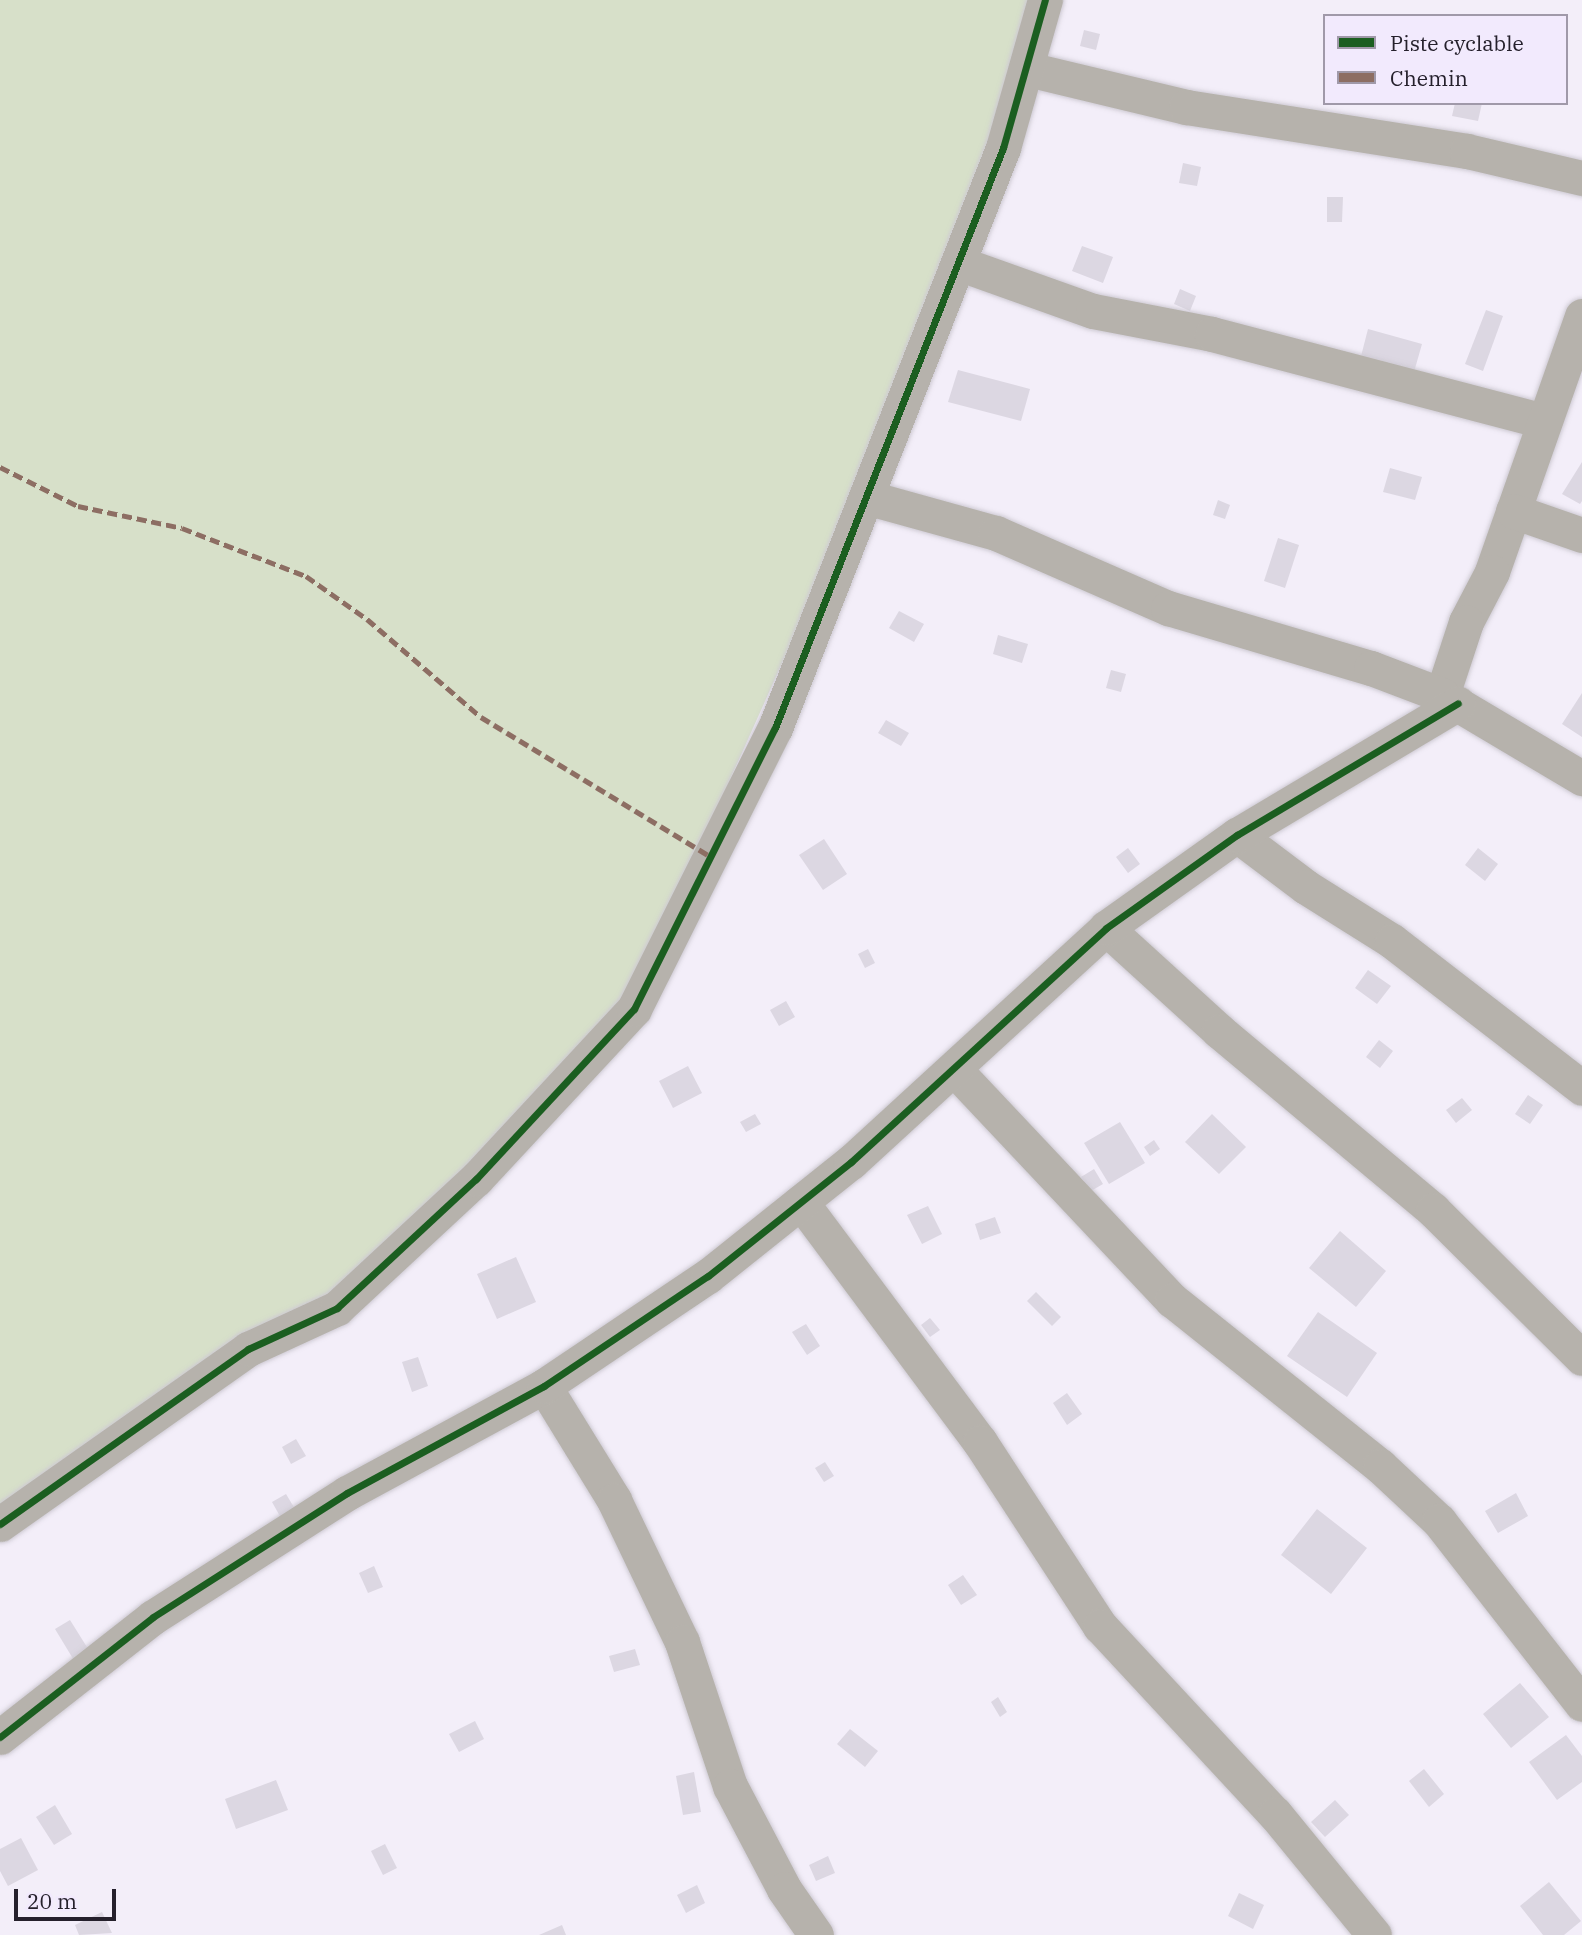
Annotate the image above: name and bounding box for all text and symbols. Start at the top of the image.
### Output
legend [1323,14,1568,105]
text: Piste cyclable [1390,29,1524,57]
text: Chemin [1390,64,1468,92]
scale bar [18,1876,119,1920]
text: 20 m [27,1887,77,1915]

